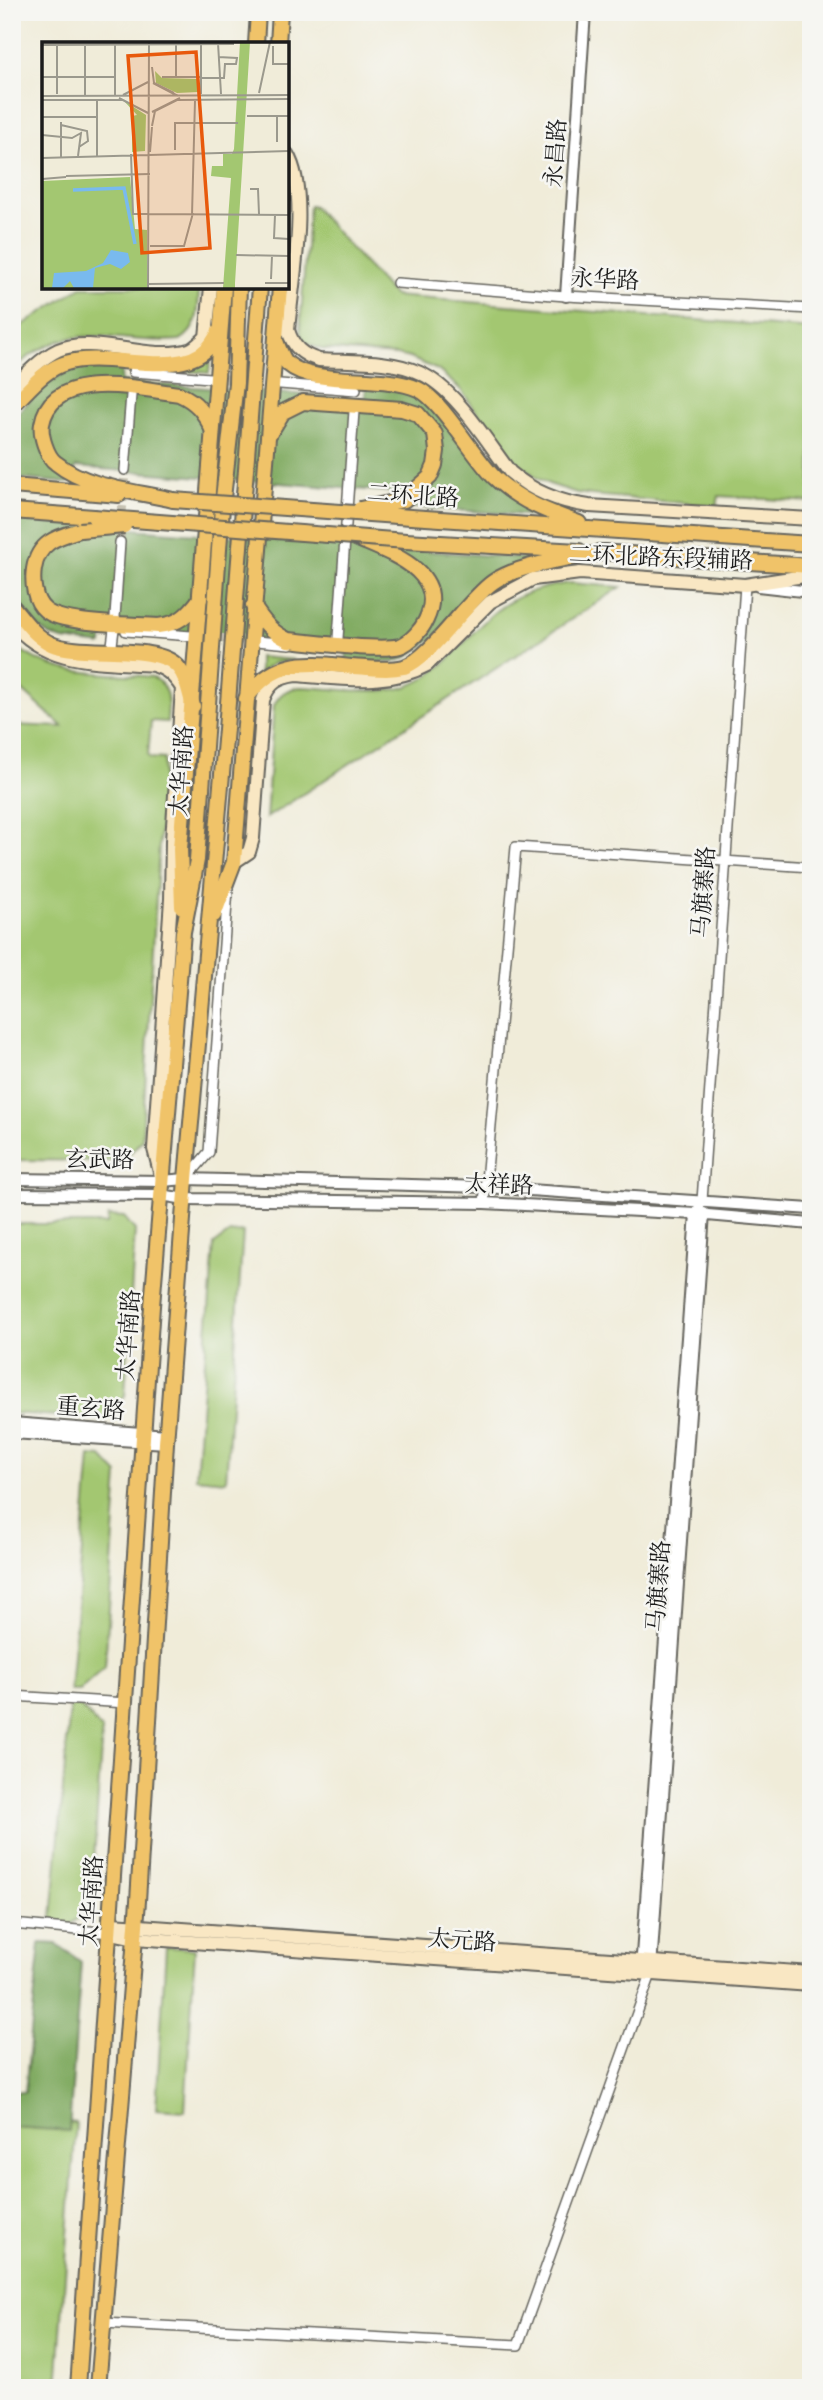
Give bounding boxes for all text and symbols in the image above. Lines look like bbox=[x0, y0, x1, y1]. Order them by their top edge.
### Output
inset map bbox=[42, 42, 289, 289]
street label: 永昌路 bbox=[540, 118, 572, 188]
street label: 永华路 bbox=[570, 264, 640, 296]
street label: 二环北路 bbox=[366, 479, 460, 513]
street label: 二环北路东段辅路 bbox=[569, 541, 753, 575]
street label: 太华南路 bbox=[165, 724, 199, 818]
street label: 马旗寨路 bbox=[687, 845, 721, 939]
street label: 玄武路 bbox=[65, 1145, 135, 1175]
street label: 太祥路 bbox=[464, 1170, 534, 1200]
street label: 太华南路 bbox=[112, 1288, 146, 1382]
street label: 重玄路 bbox=[55, 1392, 127, 1426]
street label: 马旗寨路 bbox=[642, 1539, 676, 1633]
street label: 太华南路 bbox=[75, 1854, 109, 1948]
street label: 太元路 bbox=[427, 1925, 497, 1957]

